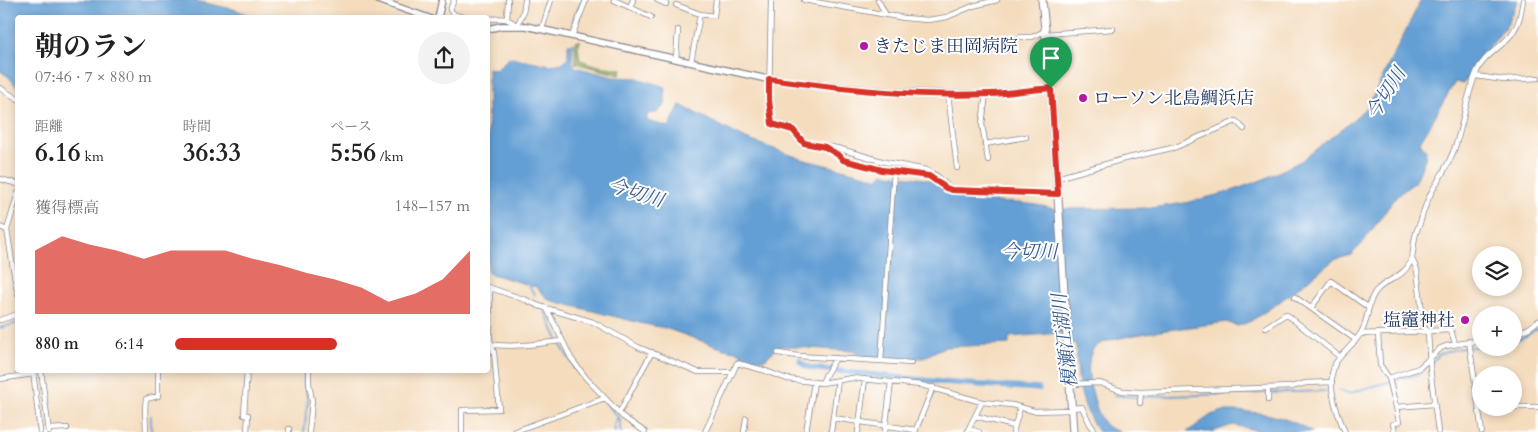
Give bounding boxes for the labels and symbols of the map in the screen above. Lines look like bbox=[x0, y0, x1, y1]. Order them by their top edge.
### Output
place label: きたじま田岡病院 bbox=[874, 34, 1018, 59]
pin bbox=[1030, 37, 1072, 88]
marker: きたじま田岡病院 bbox=[858, 40, 870, 52]
water label: 今切川 bbox=[1360, 61, 1413, 125]
place label: ローソン北島鯛浜店 bbox=[1093, 86, 1254, 111]
marker: ローソン北島鯛浜店 bbox=[1077, 92, 1089, 104]
water label: 今切川 bbox=[605, 172, 669, 214]
water label: 今切川 bbox=[1000, 239, 1059, 265]
water label: 榎瀬江湖川 bbox=[1046, 290, 1084, 390]
place label: 塩竈神社 bbox=[1383, 308, 1455, 333]
marker: 塩竈神社 bbox=[1459, 314, 1471, 326]

